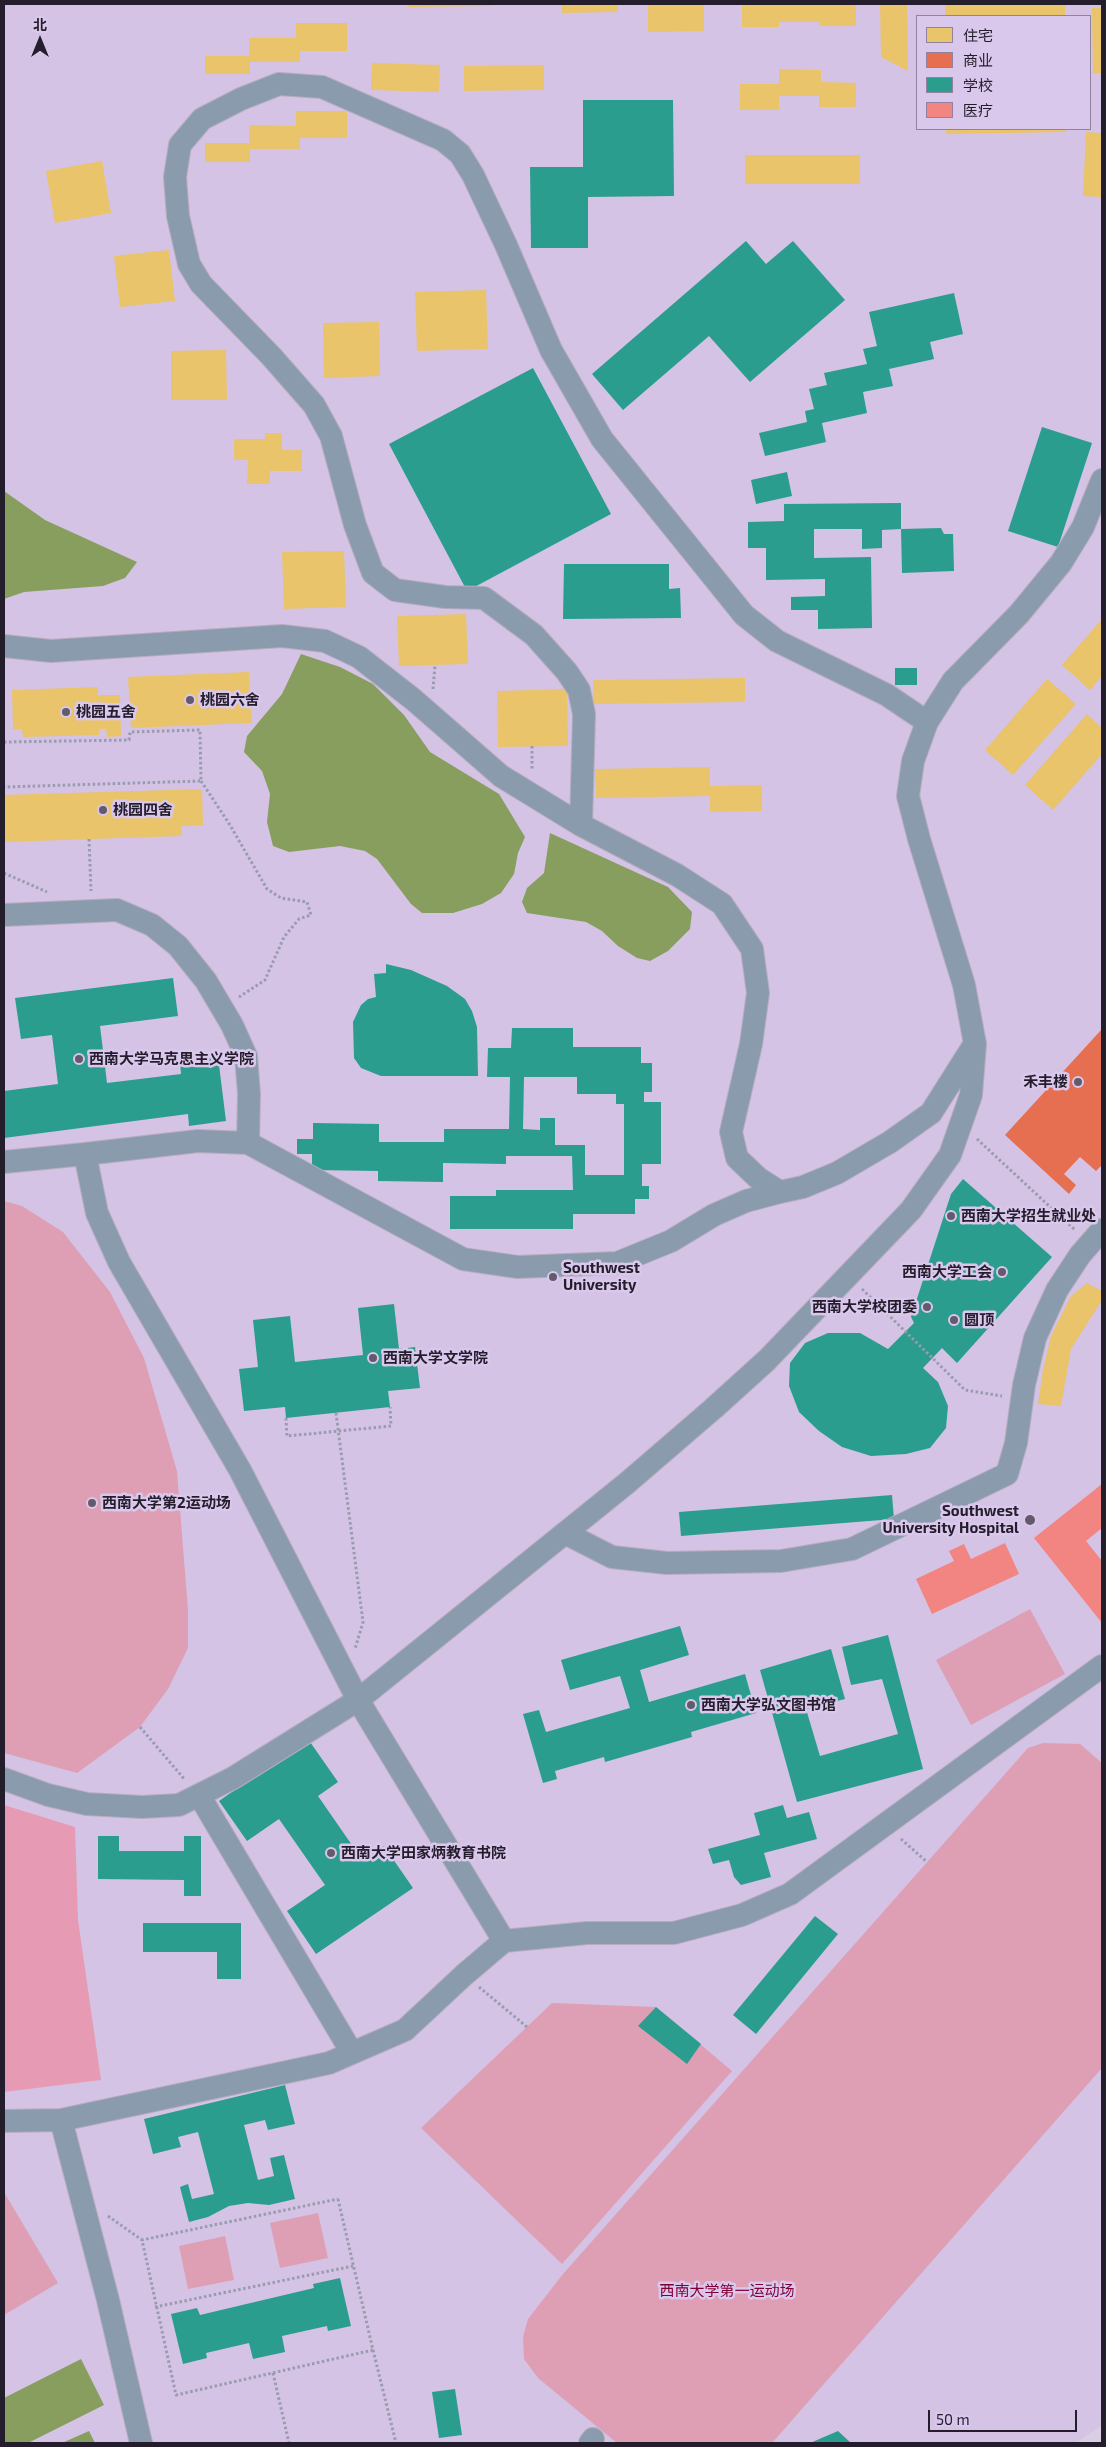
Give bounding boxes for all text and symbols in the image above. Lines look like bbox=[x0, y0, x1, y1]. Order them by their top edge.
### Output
north arrow bbox=[15, 15, 65, 65]
legend bbox=[916, 15, 1091, 130]
text: 北 bbox=[33, 16, 47, 33]
text: 住宅 bbox=[963, 26, 993, 44]
text: 商业 bbox=[963, 51, 993, 69]
text: 学校 bbox=[963, 76, 993, 94]
text: 医疗 bbox=[963, 101, 993, 119]
place label: 桃园六舍 bbox=[200, 691, 260, 709]
marker: 桃园六舍 bbox=[184, 694, 196, 706]
place label: 桃园五舍 bbox=[76, 703, 136, 721]
marker: 桃园五舍 bbox=[60, 706, 72, 718]
place label: 桃园四舍 bbox=[113, 801, 173, 819]
marker: 桃园四舍 bbox=[97, 804, 109, 816]
place label: 西南大学马克思主义学院 bbox=[89, 1050, 254, 1068]
marker: 西南大学马克思主义学院 bbox=[73, 1053, 85, 1065]
place label: 禾丰楼 bbox=[1023, 1073, 1068, 1091]
marker: 禾丰楼 bbox=[1072, 1076, 1084, 1088]
place label: 西南大学招生就业处 bbox=[961, 1207, 1096, 1225]
marker: 西南大学招生就业处 bbox=[945, 1210, 957, 1222]
place label: Southwest University bbox=[563, 1259, 640, 1294]
place label: 西南大学工会 bbox=[902, 1263, 992, 1281]
marker: 西南大学工会 bbox=[996, 1266, 1008, 1278]
marker: Southwest University bbox=[547, 1271, 559, 1283]
place label: 西南大学校团委 bbox=[812, 1298, 917, 1316]
marker: 西南大学校团委 bbox=[921, 1301, 933, 1313]
place label: 圆顶 bbox=[964, 1311, 994, 1329]
marker: 圆顶 bbox=[948, 1314, 960, 1326]
place label: 西南大学文学院 bbox=[383, 1349, 488, 1367]
marker: 西南大学文学院 bbox=[367, 1352, 379, 1364]
place label: 西南大学第2运动场 bbox=[102, 1494, 231, 1512]
marker: 西南大学第2运动场 bbox=[86, 1497, 98, 1509]
place label: Southwest University Hospital bbox=[882, 1502, 1019, 1537]
marker: Southwest University Hospital bbox=[1023, 1513, 1037, 1527]
place label: 西南大学弘文图书馆 bbox=[701, 1696, 836, 1714]
marker: 西南大学弘文图书馆 bbox=[685, 1699, 697, 1711]
place label: 西南大学田家炳教育书院 bbox=[341, 1844, 506, 1862]
marker: 西南大学田家炳教育书院 bbox=[325, 1847, 337, 1859]
park label: 西南大学第一运动场 bbox=[660, 2282, 794, 2300]
scale bar bbox=[931, 2400, 1080, 2432]
text: 50 m bbox=[936, 2410, 970, 2428]

